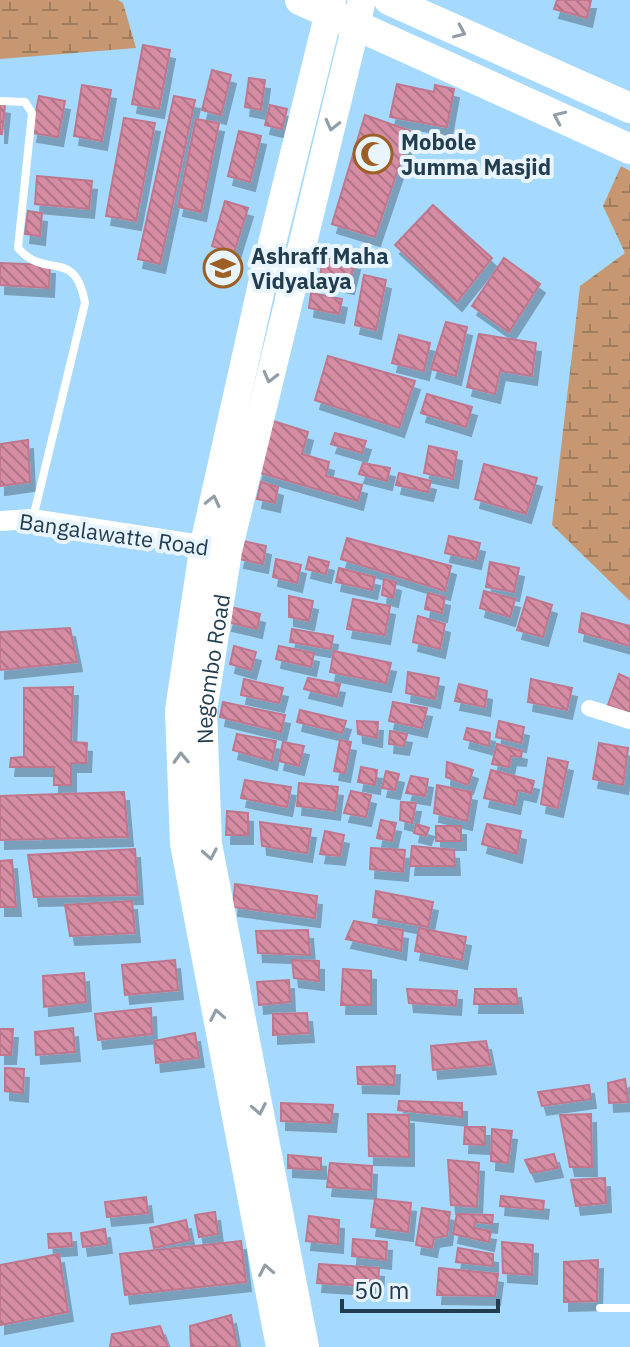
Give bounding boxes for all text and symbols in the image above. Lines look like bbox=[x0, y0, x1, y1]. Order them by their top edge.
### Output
one-way arrow bbox=[452, 22, 467, 38]
one-way arrow bbox=[553, 111, 567, 127]
one-way arrow bbox=[324, 117, 341, 131]
place label: Mobole Jumma Masjid bbox=[401, 127, 551, 181]
mosque icon: Mobole Jumma Masjid bbox=[352, 133, 394, 175]
place label: Ashraff Maha Vidyalaya bbox=[251, 241, 389, 295]
school or university icon: Ashraff Maha Vidyalaya bbox=[202, 247, 244, 289]
one-way arrow bbox=[262, 370, 279, 384]
one-way arrow bbox=[204, 495, 221, 508]
street label: Bangalawatte Road bbox=[17, 506, 211, 562]
street label: Negombo Road bbox=[188, 592, 236, 745]
one-way arrow bbox=[172, 751, 189, 764]
one-way arrow bbox=[201, 847, 218, 861]
one-way arrow bbox=[209, 1009, 226, 1022]
one-way arrow bbox=[250, 1103, 267, 1116]
scale bar bbox=[342, 1263, 498, 1313]
one-way arrow bbox=[258, 1264, 275, 1277]
text: 50 m bbox=[354, 1274, 409, 1306]

